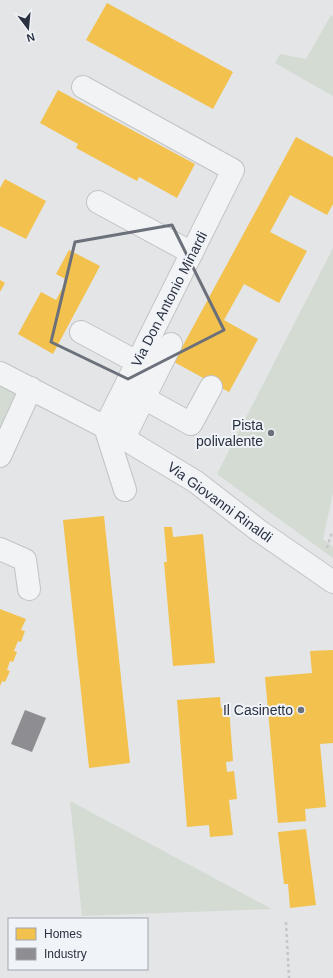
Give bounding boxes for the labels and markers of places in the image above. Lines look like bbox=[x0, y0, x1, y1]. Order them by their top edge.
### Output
place label: Pista polivalente bbox=[196, 417, 263, 449]
marker: Pista polivalente bbox=[266, 428, 276, 438]
place label: Il Casinetto bbox=[223, 702, 293, 718]
marker: Il Casinetto bbox=[296, 705, 306, 715]

